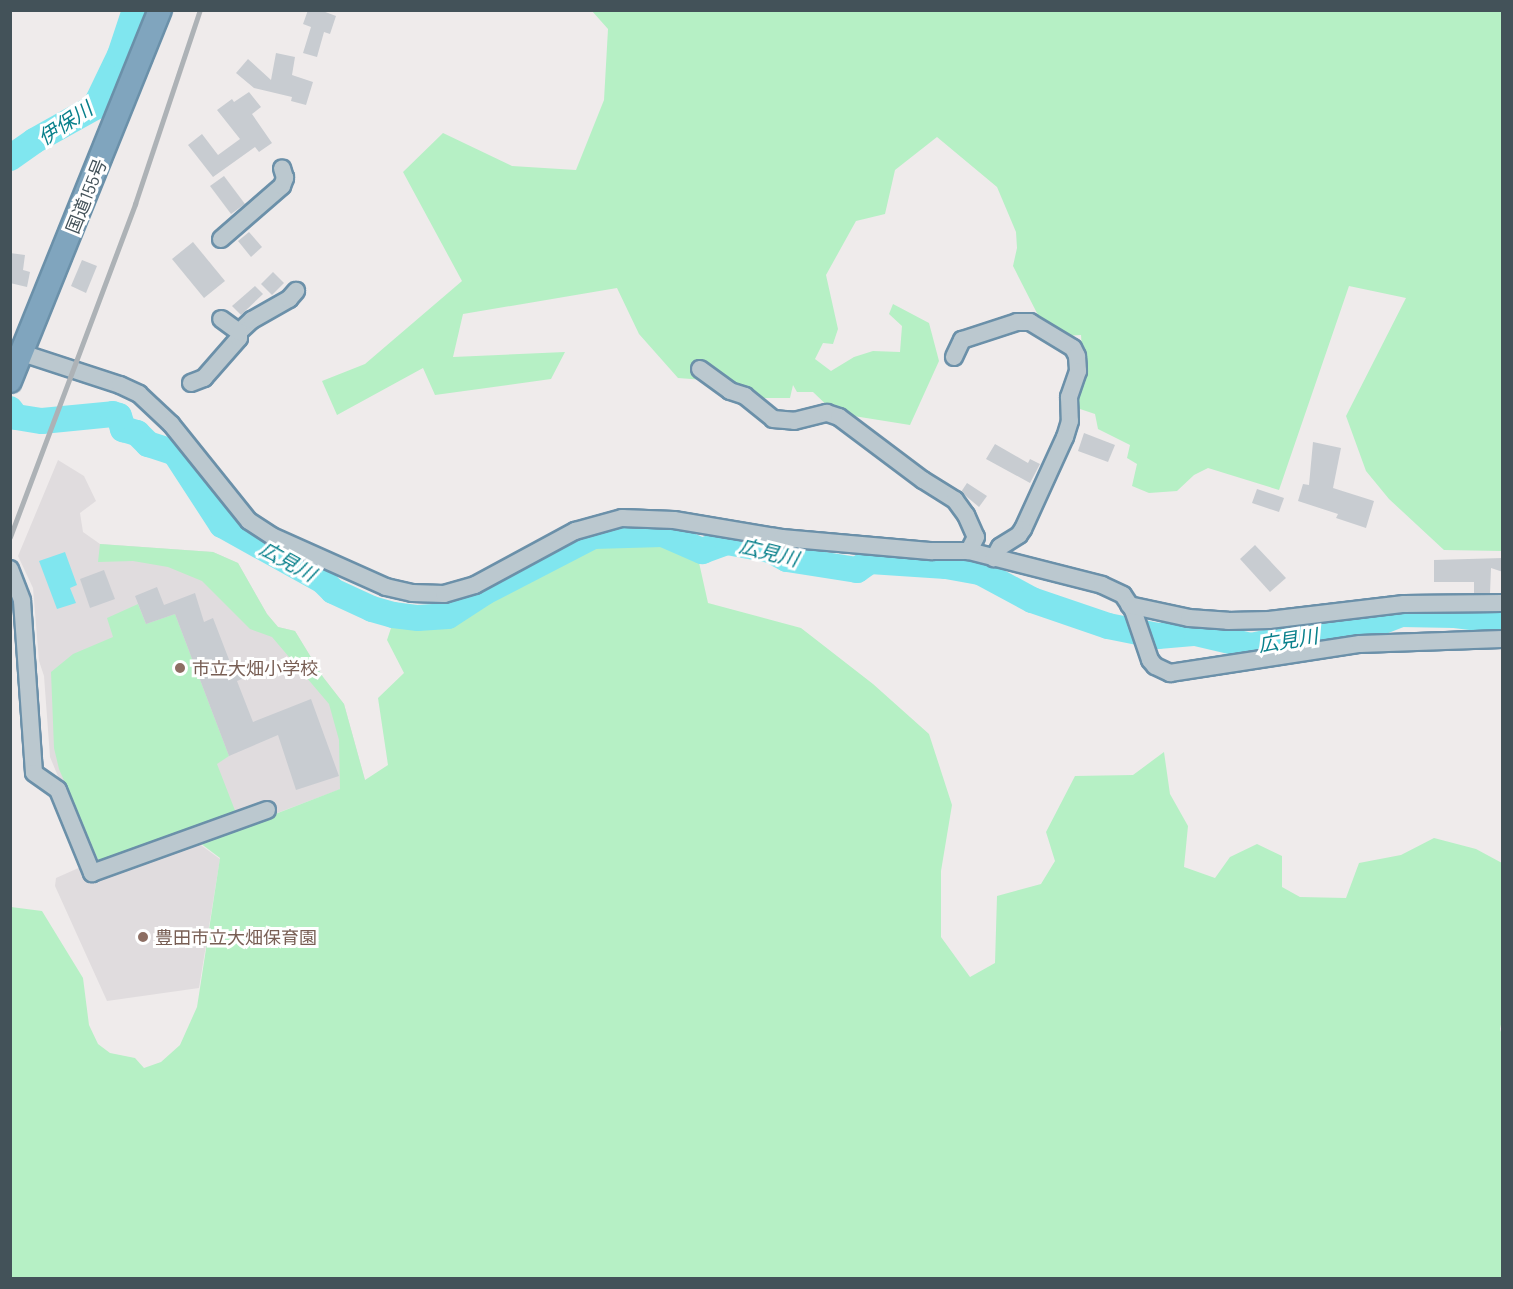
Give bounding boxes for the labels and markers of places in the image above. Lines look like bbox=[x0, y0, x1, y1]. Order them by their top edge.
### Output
place label: 市立大畑小学校 bbox=[192, 657, 318, 679]
marker: 市立大畑小学校 bbox=[173, 661, 187, 675]
place label: 豊田市立大畑保育園 bbox=[155, 926, 317, 948]
marker: 豊田市立大畑保育園 bbox=[136, 930, 150, 944]

